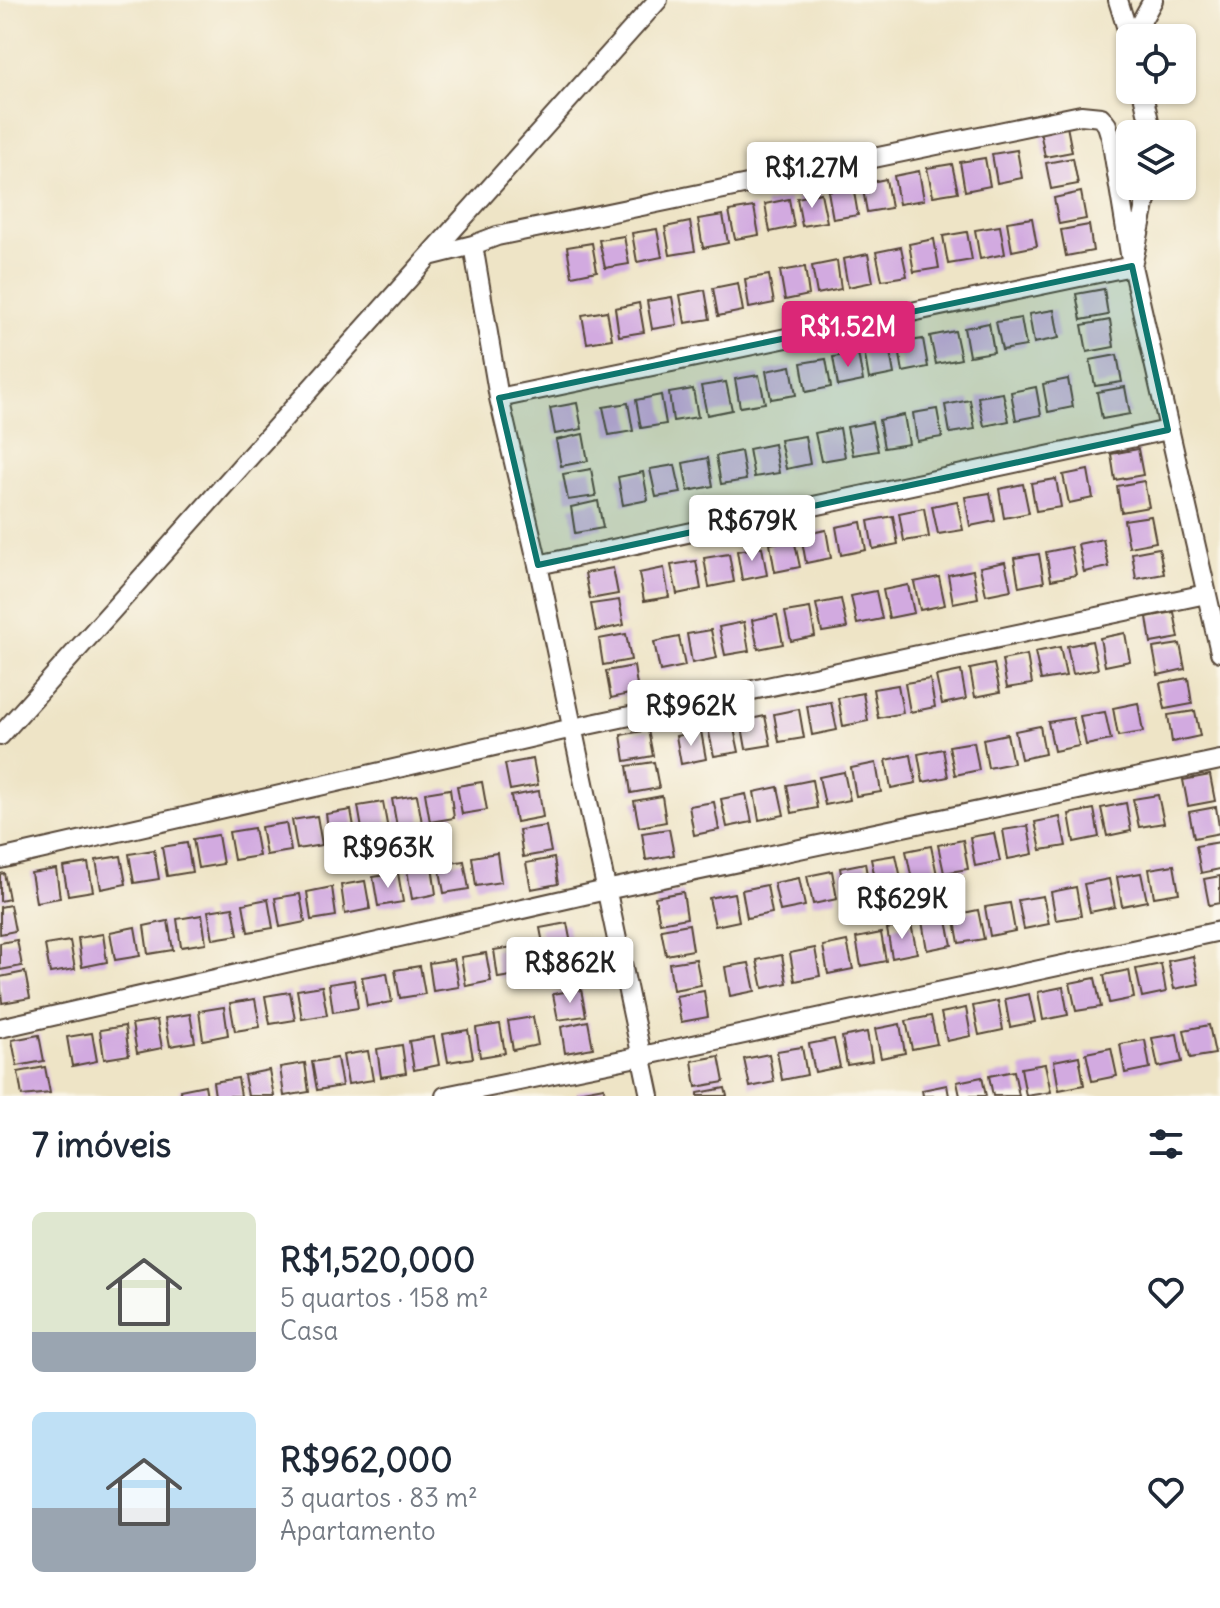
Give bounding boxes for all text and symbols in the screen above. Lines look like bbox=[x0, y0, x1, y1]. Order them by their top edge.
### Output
map controls bbox=[1116, 24, 1196, 200]
button: locate bbox=[1116, 24, 1196, 104]
button: layers bbox=[1116, 120, 1196, 200]
pin: R$1.27M bbox=[738, 142, 886, 210]
text: R$1.27M bbox=[765, 151, 859, 184]
pin: R$1.52M bbox=[774, 301, 922, 369]
text: R$1.52M bbox=[800, 310, 896, 343]
pin: R$679K bbox=[687, 495, 817, 563]
text: R$679K bbox=[707, 504, 797, 537]
pin: R$962K bbox=[626, 680, 756, 748]
text: R$962K bbox=[645, 689, 737, 722]
pin: R$963K bbox=[323, 822, 453, 890]
text: R$963K bbox=[342, 831, 434, 864]
pin: R$629K bbox=[837, 873, 967, 941]
text: R$629K bbox=[856, 882, 948, 915]
pin: R$862K bbox=[505, 937, 635, 1005]
text: R$862K bbox=[524, 946, 616, 979]
icon: filters bbox=[1144, 1122, 1188, 1166]
text: 7 imóveis bbox=[32, 1123, 171, 1166]
text: R$1,520,000 bbox=[280, 1238, 475, 1281]
icon: home bbox=[96, 1244, 192, 1340]
icon: heart bbox=[1144, 1270, 1188, 1314]
text: 5 quartos · 158 m² bbox=[280, 1281, 488, 1314]
text: Casa bbox=[280, 1314, 338, 1347]
text: R$962,000 bbox=[280, 1438, 453, 1481]
icon: home bbox=[96, 1444, 192, 1540]
icon: heart bbox=[1144, 1470, 1188, 1514]
text: 3 quartos · 83 m² bbox=[280, 1481, 478, 1514]
text: Apartamento bbox=[280, 1514, 436, 1547]

